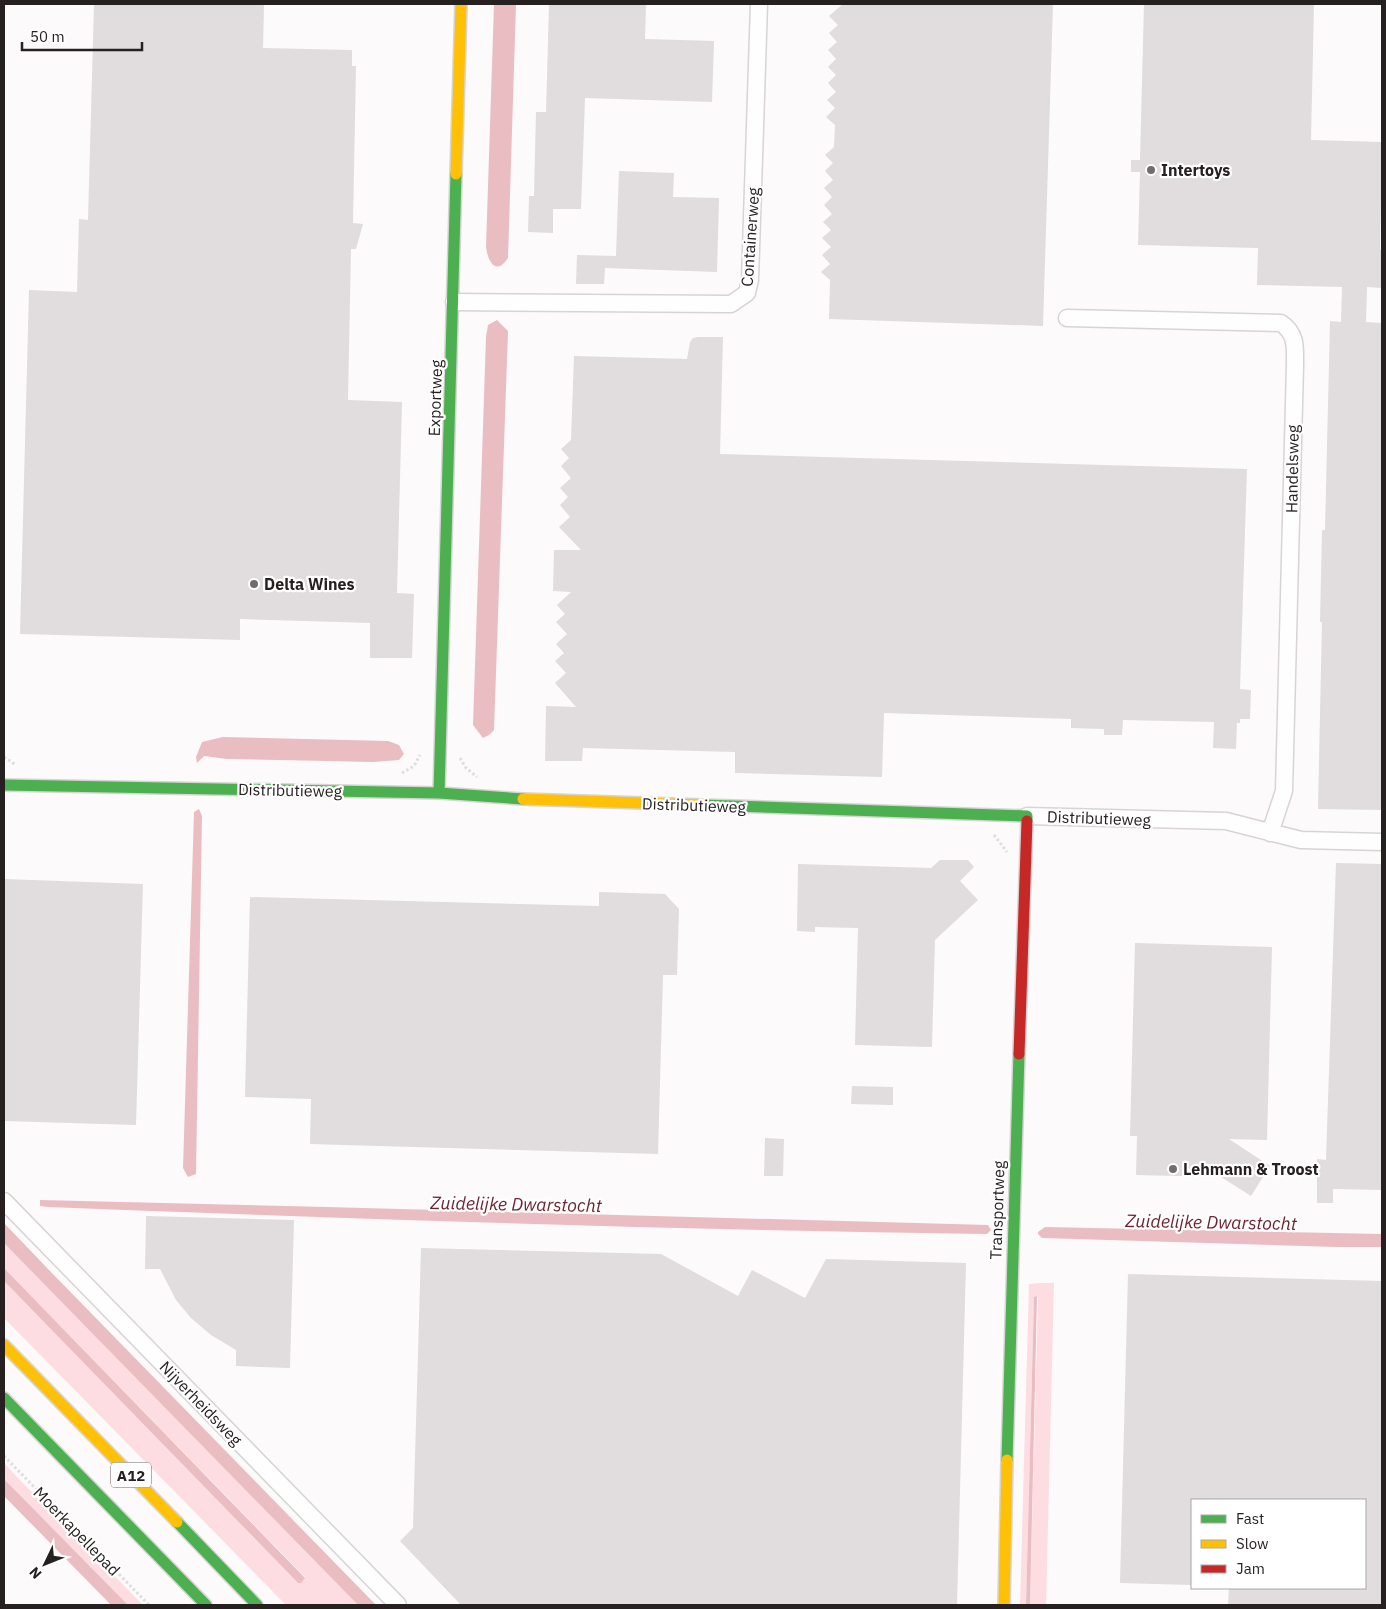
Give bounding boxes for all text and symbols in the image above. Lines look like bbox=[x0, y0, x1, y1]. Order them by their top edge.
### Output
scale bar bbox=[22, 20, 142, 52]
text: 50 m bbox=[30, 27, 65, 46]
place label: Intertoys bbox=[1161, 160, 1230, 180]
marker: Intertoys bbox=[1145, 164, 1157, 176]
street label: Containerweg bbox=[737, 186, 763, 287]
street label: Exportweg bbox=[424, 359, 446, 437]
street label: Handelsweg bbox=[1281, 424, 1303, 513]
place label: Delta Wines bbox=[264, 574, 355, 594]
marker: Delta Wines bbox=[248, 578, 260, 590]
street label: Distributieweg bbox=[238, 779, 343, 801]
street label: Distributieweg bbox=[642, 793, 747, 817]
street label: Distributieweg bbox=[1047, 806, 1152, 830]
place label: Lehmann & Troost bbox=[1183, 1159, 1319, 1179]
street label: Transportweg bbox=[985, 1160, 1009, 1260]
marker: Lehmann & Troost bbox=[1167, 1163, 1179, 1175]
water label: Zuidelijke Dwarstocht bbox=[429, 1191, 603, 1217]
water label: Zuidelijke Dwarstocht bbox=[1124, 1209, 1298, 1235]
street label: Nijverheidsweg bbox=[156, 1357, 247, 1450]
road number: A12 bbox=[111, 1462, 151, 1488]
street label: Moerkapellepad bbox=[29, 1482, 125, 1580]
legend bbox=[1191, 1499, 1366, 1589]
text: Fast bbox=[1236, 1509, 1264, 1528]
text: Slow bbox=[1236, 1534, 1269, 1553]
north arrow bbox=[20, 1539, 70, 1589]
text: Jam bbox=[1236, 1559, 1265, 1578]
text: N bbox=[25, 1563, 46, 1583]

